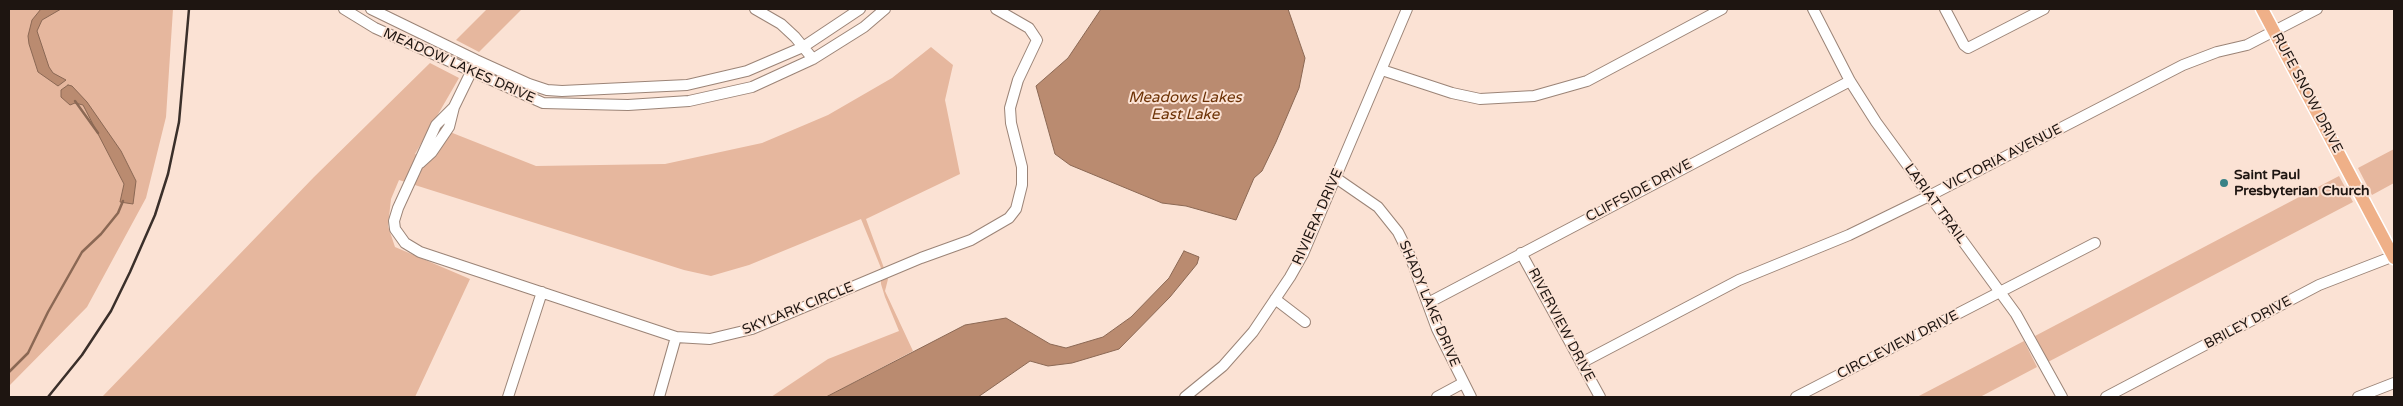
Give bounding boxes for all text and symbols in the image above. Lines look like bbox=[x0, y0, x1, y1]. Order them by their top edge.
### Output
street label: MEADOW LAKES DRIVE bbox=[380, 25, 538, 107]
street label: RUFE SNOW DRIVE bbox=[2268, 30, 2346, 156]
water label: Meadows Lakes East Lake bbox=[1128, 89, 1242, 124]
street label: VICTORIA AVENUE bbox=[1941, 121, 2065, 195]
street label: CLIFFSIDE DRIVE bbox=[1583, 156, 1695, 226]
street label: LARIAT TRAIL bbox=[1900, 161, 1970, 247]
street label: RIVIERA DRIVE bbox=[1289, 166, 1347, 268]
place label: Saint Paul Presbyterian Church bbox=[2234, 167, 2370, 200]
marker: Saint Paul Presbyterian Church bbox=[2218, 177, 2230, 189]
street label: SHADY LAKE DRIVE bbox=[1395, 238, 1463, 370]
street label: RIVERVIEW DRIVE bbox=[1524, 265, 1598, 385]
street label: SKYLARK CIRCLE bbox=[740, 279, 856, 339]
street label: BRILEY DRIVE bbox=[2202, 293, 2294, 353]
street label: CIRCLEVIEW DRIVE bbox=[1835, 307, 1961, 383]

